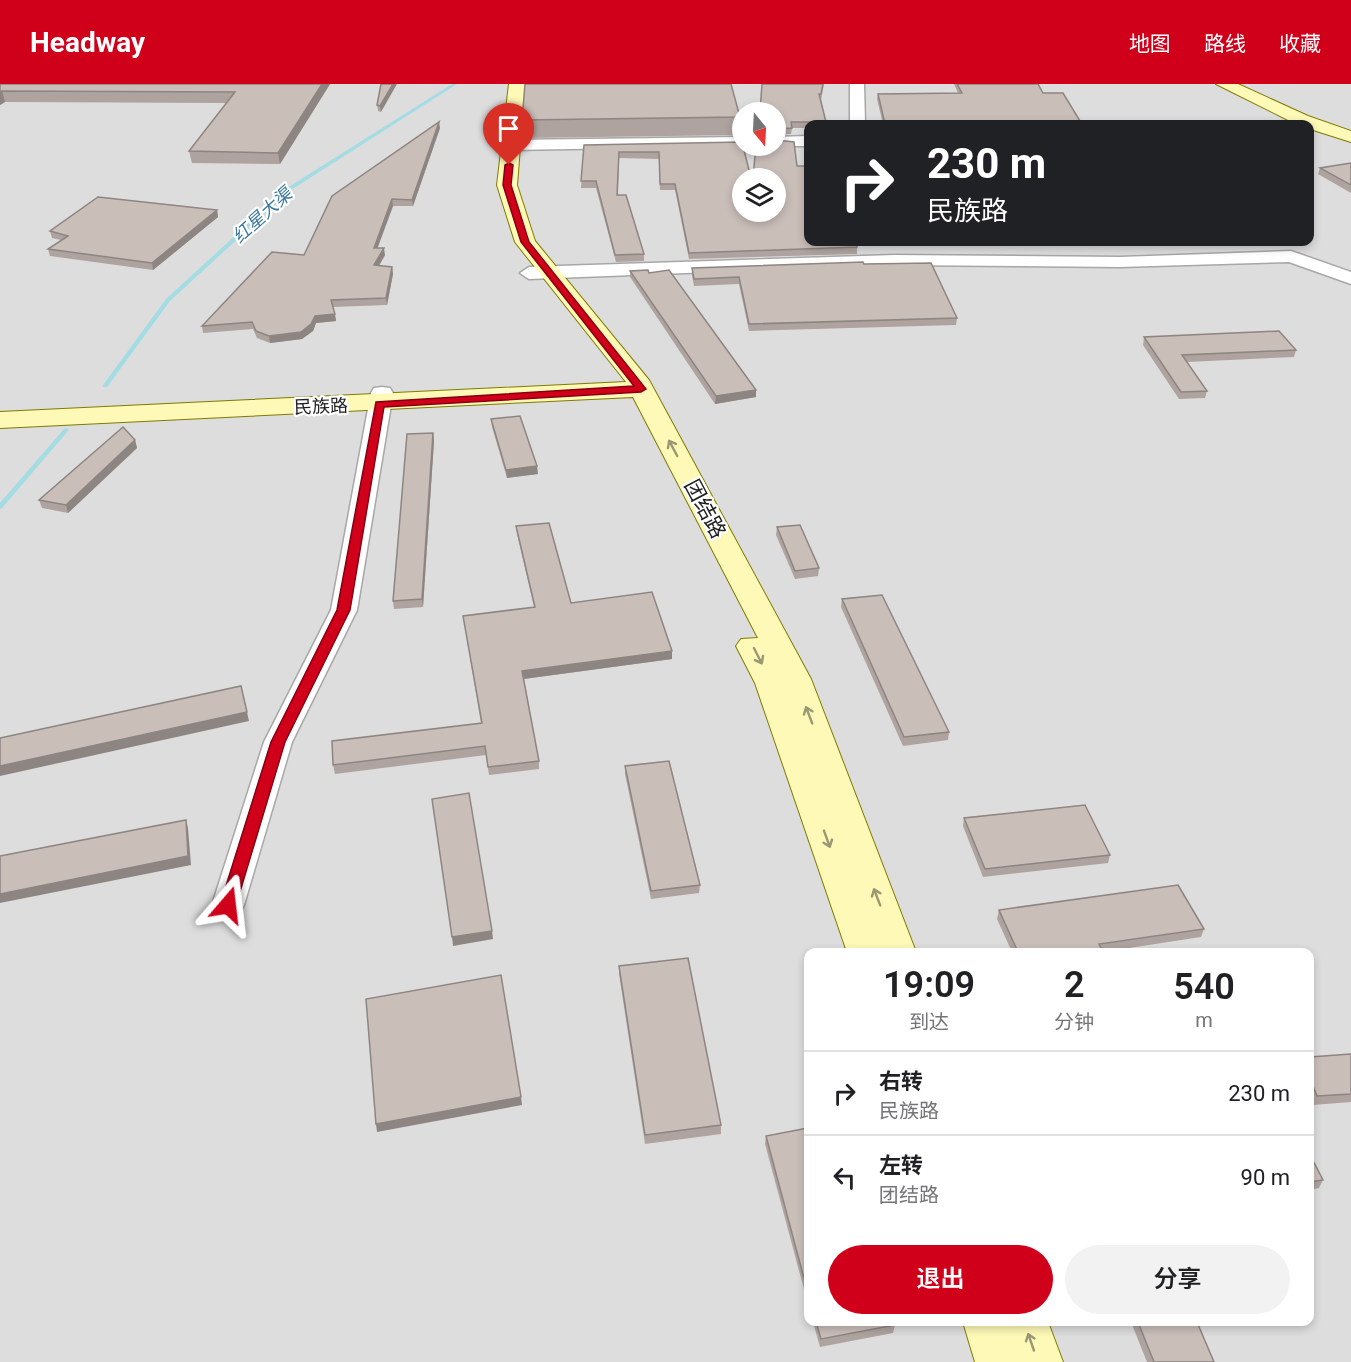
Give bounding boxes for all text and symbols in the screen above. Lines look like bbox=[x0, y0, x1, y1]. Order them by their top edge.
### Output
text: Headway bbox=[30, 26, 145, 59]
text: 地图 bbox=[1129, 32, 1171, 56]
text: 路线 bbox=[1204, 32, 1246, 56]
text: 收藏 bbox=[1279, 32, 1321, 56]
north arrow bbox=[732, 102, 786, 156]
map controls bbox=[732, 102, 786, 222]
pin bbox=[483, 103, 534, 165]
icon: arrive bbox=[492, 112, 525, 145]
text: 230 m bbox=[927, 139, 1046, 188]
icon: right bbox=[828, 144, 906, 222]
button: layers bbox=[732, 168, 786, 222]
water label: 红星大渠 bbox=[228, 181, 298, 247]
text: 民族路 bbox=[927, 195, 1008, 227]
street label: 民族路 bbox=[294, 395, 348, 417]
one-way arrow bbox=[666, 439, 678, 457]
street label: 团结路 bbox=[680, 476, 730, 542]
one-way arrow bbox=[753, 647, 764, 665]
one-way arrow bbox=[802, 706, 813, 725]
one-way arrow bbox=[822, 829, 833, 847]
position arrow bbox=[196, 873, 260, 937]
one-way arrow bbox=[871, 889, 882, 907]
text: 19:09 bbox=[883, 964, 975, 1006]
text: 2 bbox=[1064, 964, 1084, 1006]
text: 540 bbox=[1173, 966, 1235, 1008]
text: m bbox=[1195, 1008, 1213, 1032]
text: 到达 bbox=[909, 1010, 949, 1034]
text: 分钟 bbox=[1054, 1010, 1094, 1034]
text: 右转 bbox=[879, 1069, 923, 1094]
icon: right bbox=[828, 1077, 861, 1110]
text: 230 m bbox=[1228, 1081, 1290, 1106]
text: 民族路 bbox=[879, 1099, 939, 1123]
text: 左转 bbox=[879, 1153, 923, 1178]
icon: left bbox=[828, 1161, 861, 1194]
text: 90 m bbox=[1241, 1165, 1290, 1190]
text: 团结路 bbox=[879, 1183, 939, 1207]
button: 退出 bbox=[828, 1245, 1053, 1314]
button: 分享 bbox=[1065, 1245, 1290, 1314]
one-way arrow bbox=[1025, 1333, 1036, 1352]

